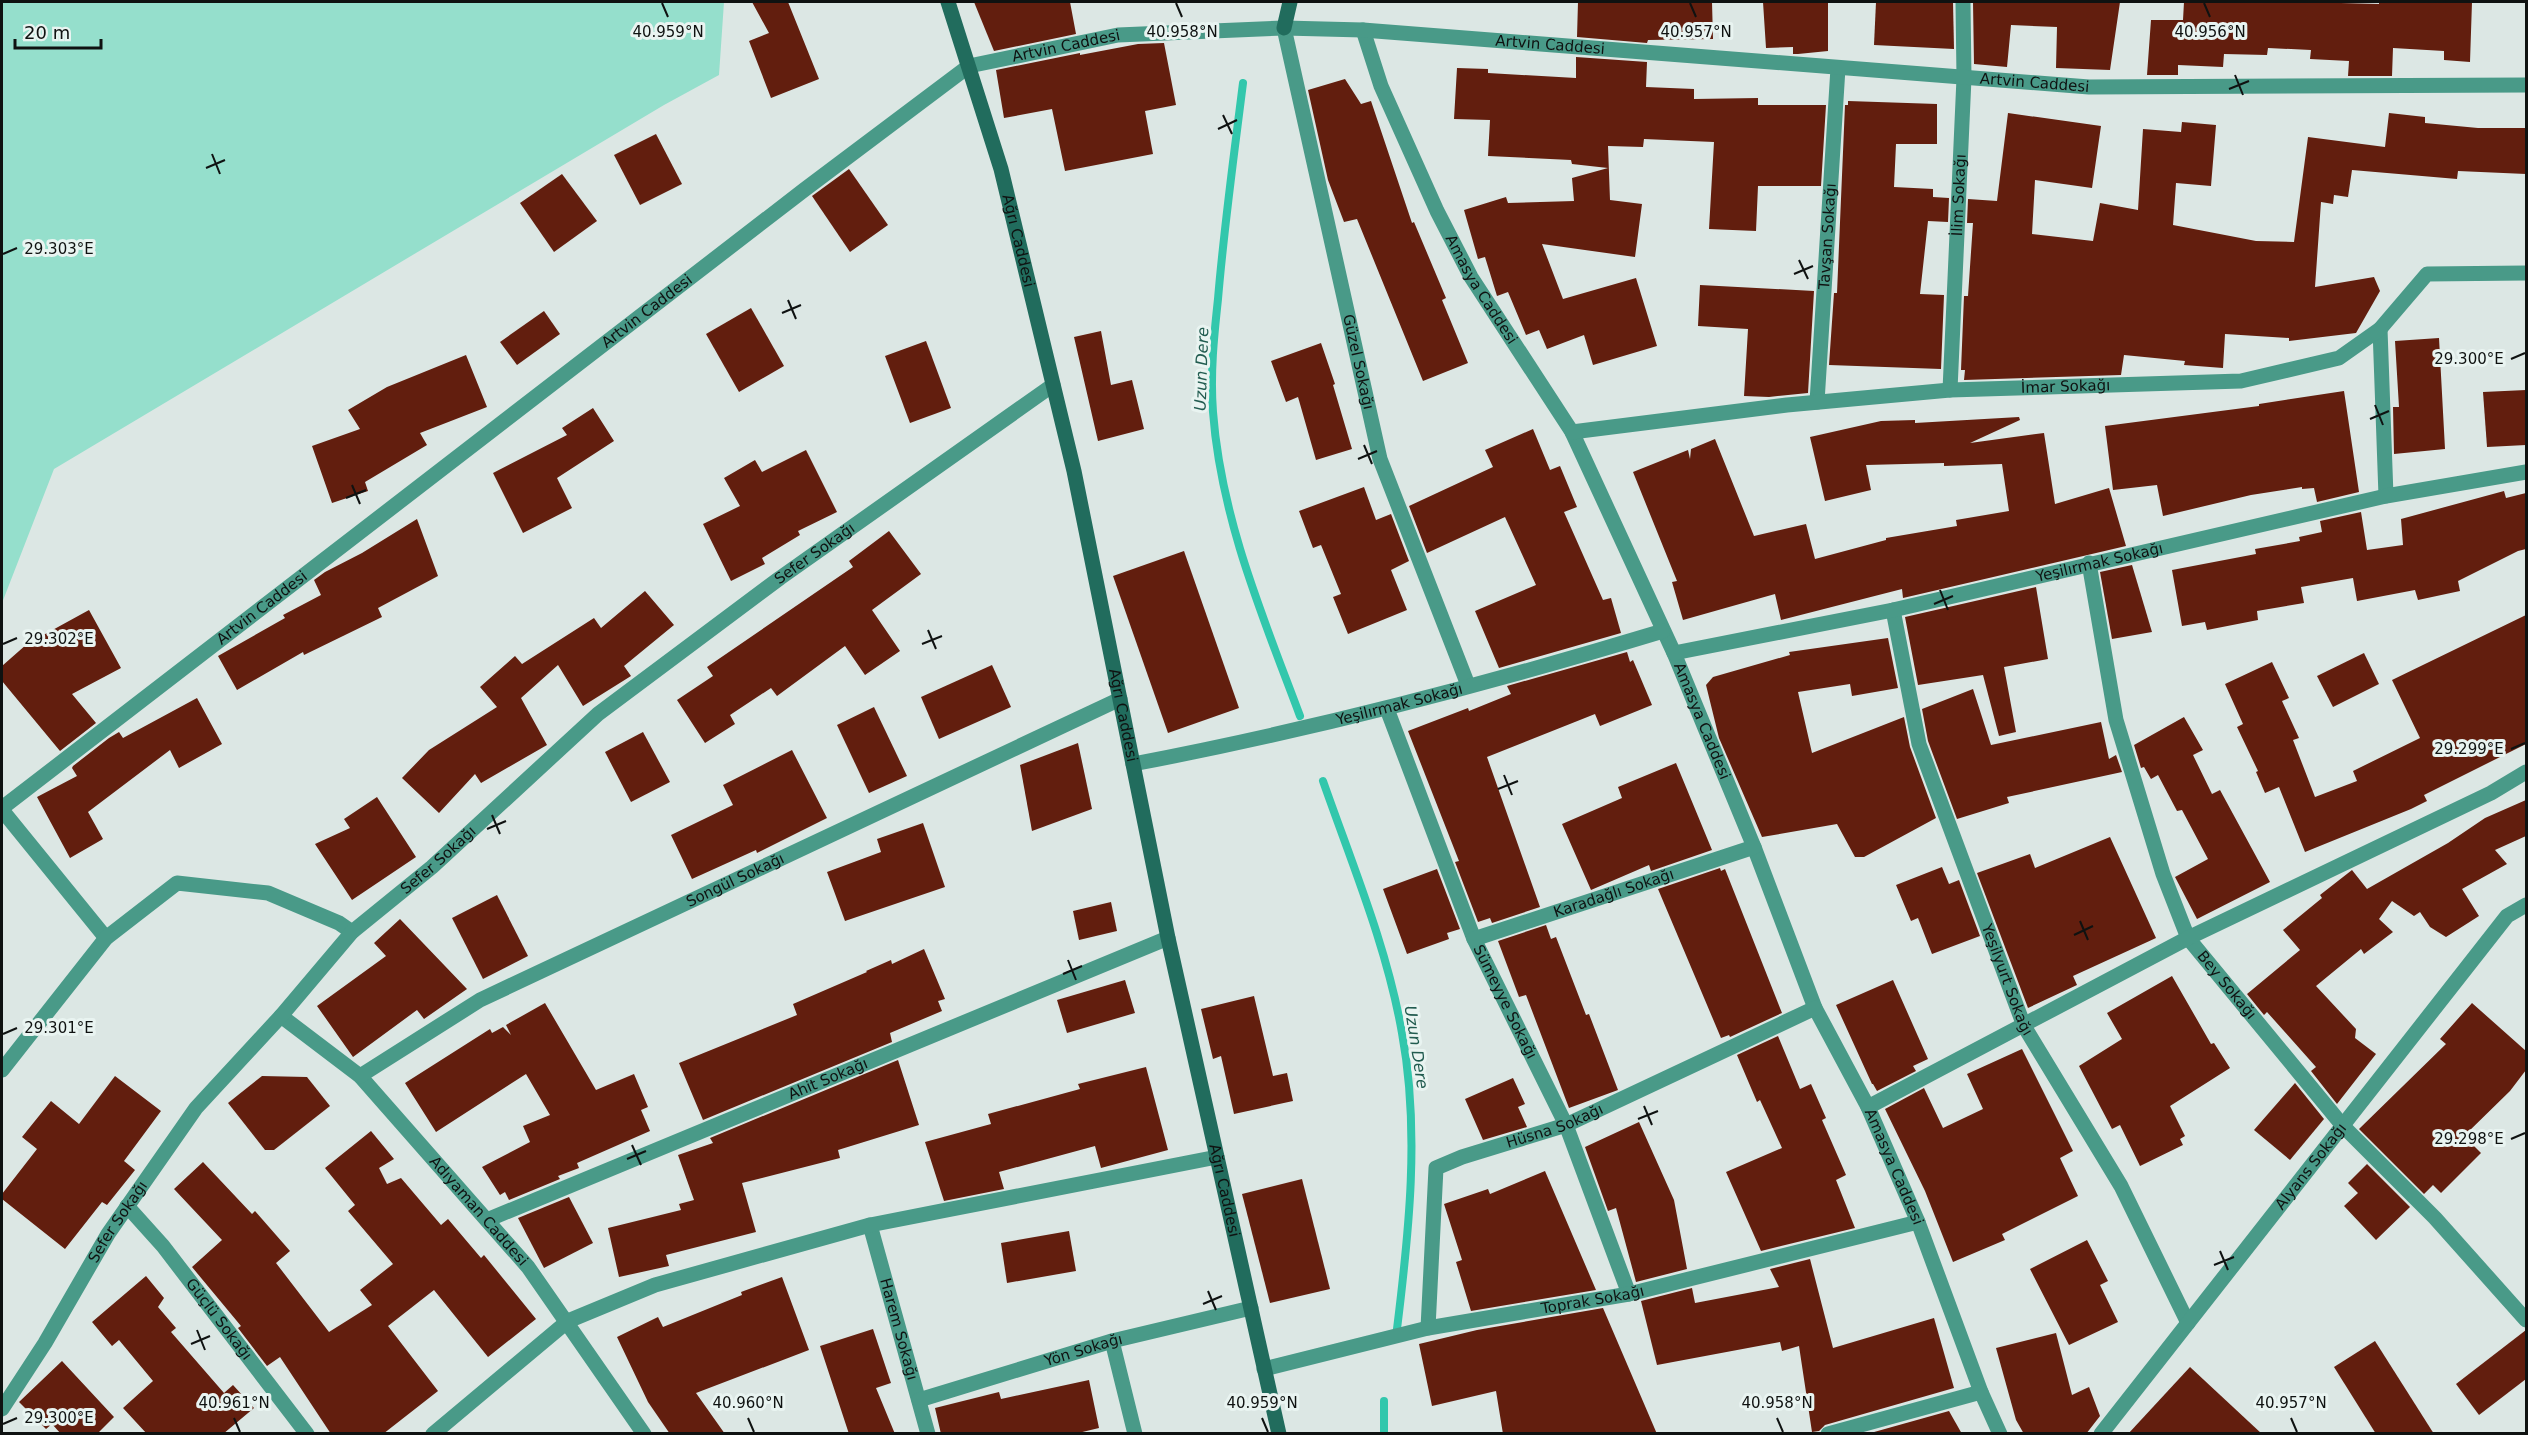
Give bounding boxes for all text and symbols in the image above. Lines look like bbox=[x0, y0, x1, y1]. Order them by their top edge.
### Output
scale bar bbox=[15, 12, 100, 50]
text: 20 m bbox=[24, 22, 70, 43]
text: 40.959°N bbox=[632, 23, 704, 41]
text: 40.958°N bbox=[1146, 23, 1218, 41]
text: 40.957°N bbox=[1660, 23, 1732, 41]
text: 40.956°N bbox=[2174, 23, 2246, 41]
street label: Artvin Caddesi bbox=[1011, 26, 1122, 66]
street label: Artvin Caddesi bbox=[1495, 31, 1606, 58]
street label: Artvin Caddesi bbox=[1979, 69, 2090, 96]
street label: İlim Sokağı bbox=[1947, 154, 1970, 237]
street label: Tavşan Sokağı bbox=[1815, 183, 1840, 291]
street label: Ağrı Caddesi bbox=[998, 192, 1038, 289]
street label: Amasya Caddesi bbox=[1442, 232, 1521, 348]
text: 29.303°E bbox=[24, 240, 94, 258]
street label: Artvin Caddesi bbox=[598, 271, 696, 352]
street label: Güzel Sokağı bbox=[1339, 312, 1378, 411]
water label: Uzun Dere bbox=[1191, 327, 1212, 411]
text: 29.300°E bbox=[2434, 350, 2504, 368]
street label: İmar Sokağı bbox=[2021, 376, 2110, 397]
street label: Sefer Sokağı bbox=[771, 519, 858, 588]
street label: Yeşilırmak Sokağı bbox=[2033, 539, 2165, 586]
street label: Artvin Caddesi bbox=[213, 567, 311, 648]
text: 29.302°E bbox=[24, 630, 94, 648]
street label: Amasya Caddesi bbox=[1670, 660, 1734, 782]
street label: Ağrı Caddesi bbox=[1105, 667, 1141, 763]
street label: Yeşilırmak Sokağı bbox=[1333, 680, 1465, 729]
text: 29.299°E bbox=[2434, 740, 2504, 758]
street label: Sefer Sokağı bbox=[397, 822, 480, 898]
street label: Songül Sokağı bbox=[683, 849, 787, 911]
street label: Karadağlı Sokağı bbox=[1551, 865, 1676, 921]
street label: Yeşilyurt Sokağı bbox=[1977, 920, 2037, 1039]
street label: Sümeyye Sokağı bbox=[1469, 942, 1541, 1062]
street label: Bey Sokağı bbox=[2193, 947, 2260, 1023]
water label: Uzun Dere bbox=[1401, 1004, 1432, 1090]
text: 29.301°E bbox=[24, 1019, 94, 1037]
street label: Ahit Sokağı bbox=[785, 1054, 870, 1103]
street label: Hüsna Sokağı bbox=[1504, 1100, 1606, 1152]
street label: Amasya Caddesi bbox=[1861, 1106, 1927, 1227]
street label: Alyans Sokağı bbox=[2271, 1120, 2350, 1213]
text: 29.298°E bbox=[2434, 1130, 2504, 1148]
street label: Ağrı Caddesi bbox=[1205, 1142, 1244, 1239]
street label: Adıyaman Caddesi bbox=[426, 1153, 532, 1269]
street label: Sefer Sokağı bbox=[84, 1178, 151, 1266]
street label: Güçlü Sokağı bbox=[182, 1275, 256, 1364]
street label: Harem Sokağı bbox=[876, 1276, 922, 1382]
street label: Toprak Sokağı bbox=[1539, 1282, 1646, 1318]
street label: Yön Sokağı bbox=[1041, 1330, 1124, 1370]
text: 40.961°N bbox=[198, 1394, 270, 1412]
text: 40.960°N bbox=[712, 1394, 784, 1412]
text: 40.959°N bbox=[1226, 1394, 1298, 1412]
text: 40.958°N bbox=[1741, 1394, 1813, 1412]
text: 40.957°N bbox=[2255, 1394, 2327, 1412]
text: 29.300°E bbox=[24, 1409, 94, 1427]

